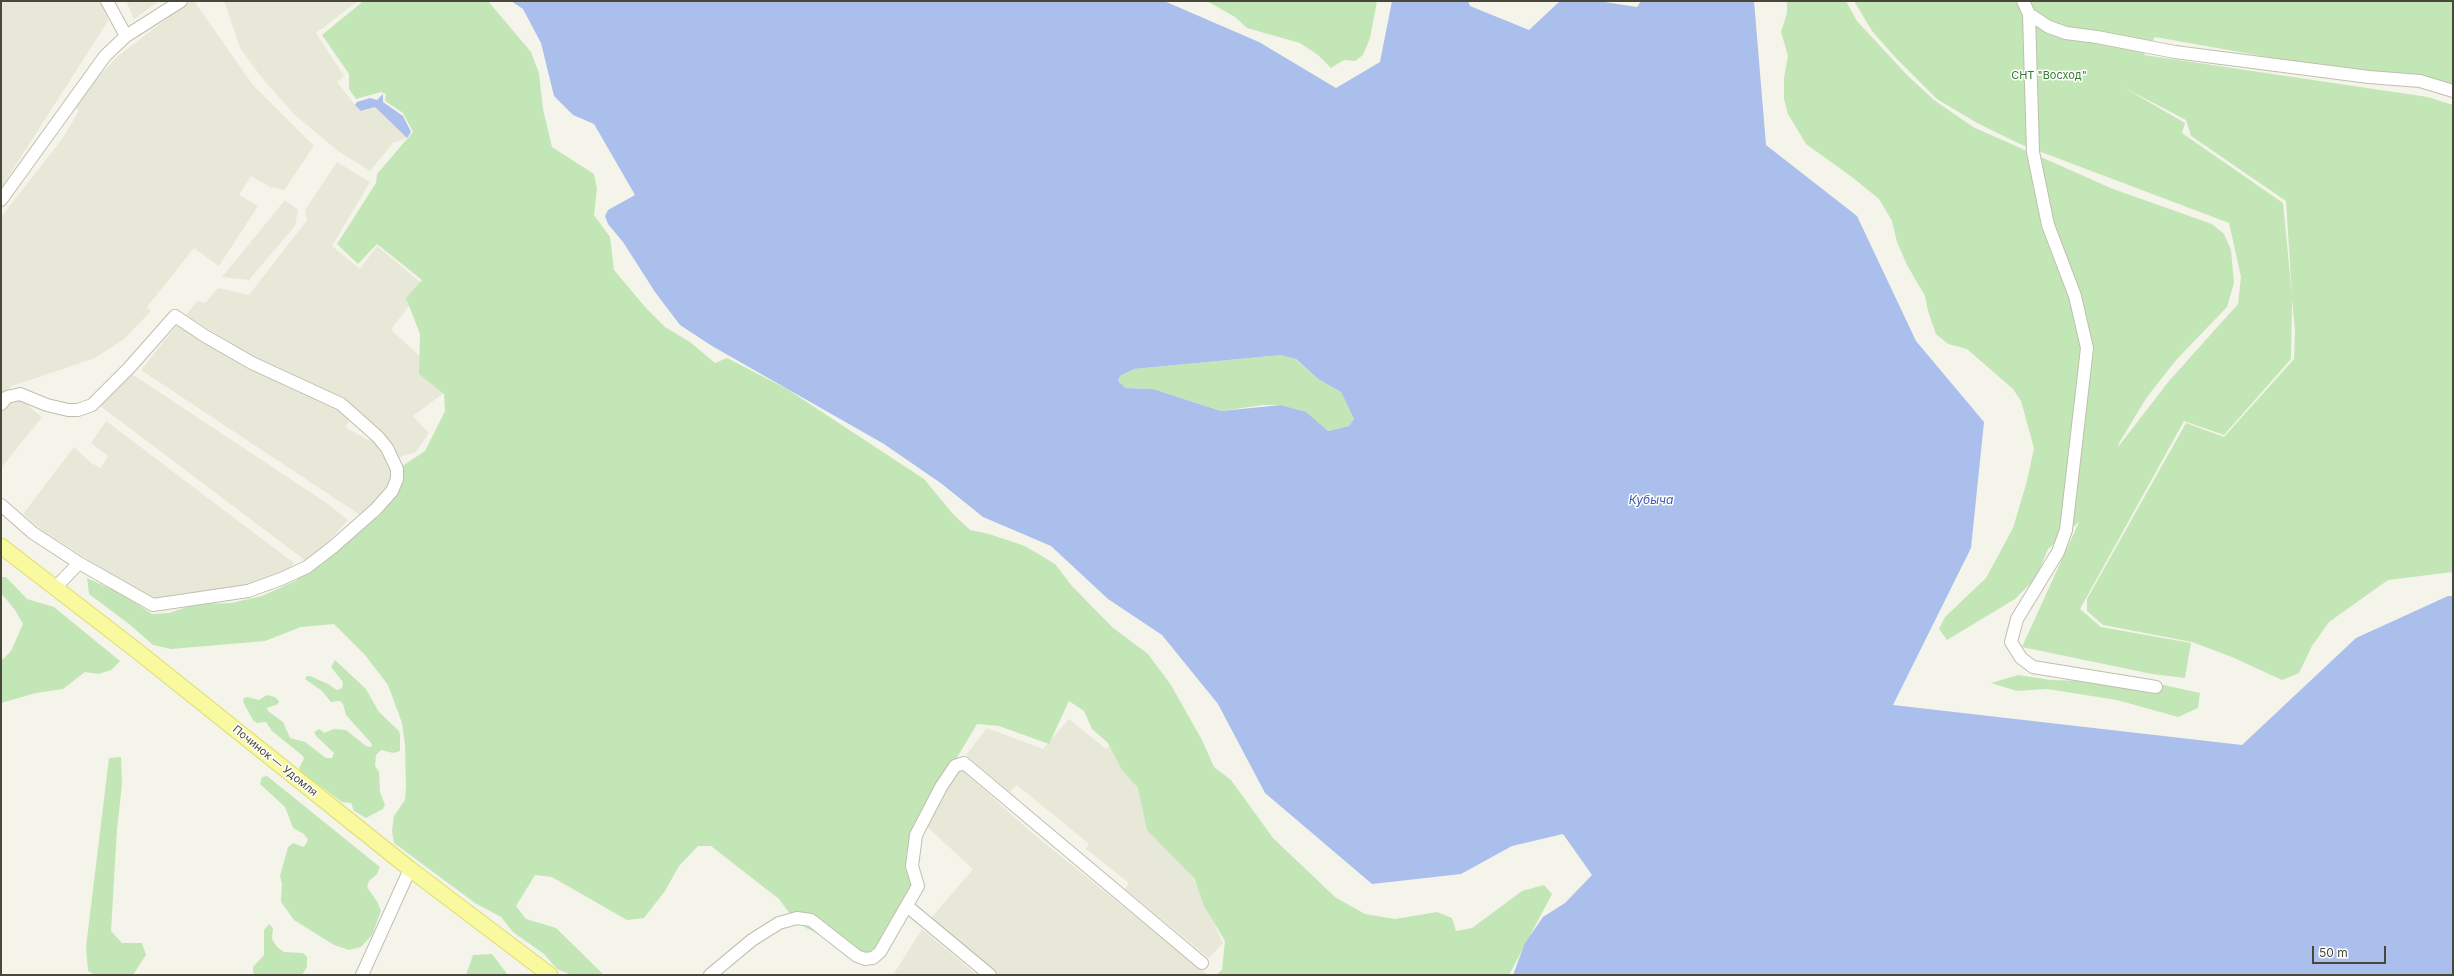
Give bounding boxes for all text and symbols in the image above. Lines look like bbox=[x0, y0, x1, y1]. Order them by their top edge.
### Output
park label: СНТ "Восход" bbox=[2011, 69, 2087, 83]
water label: Кубыча bbox=[1629, 493, 1673, 507]
street label: Починок — Удомля bbox=[230, 723, 320, 799]
scale bar bbox=[2314, 938, 2388, 964]
text: 50 m bbox=[2319, 945, 2348, 960]

